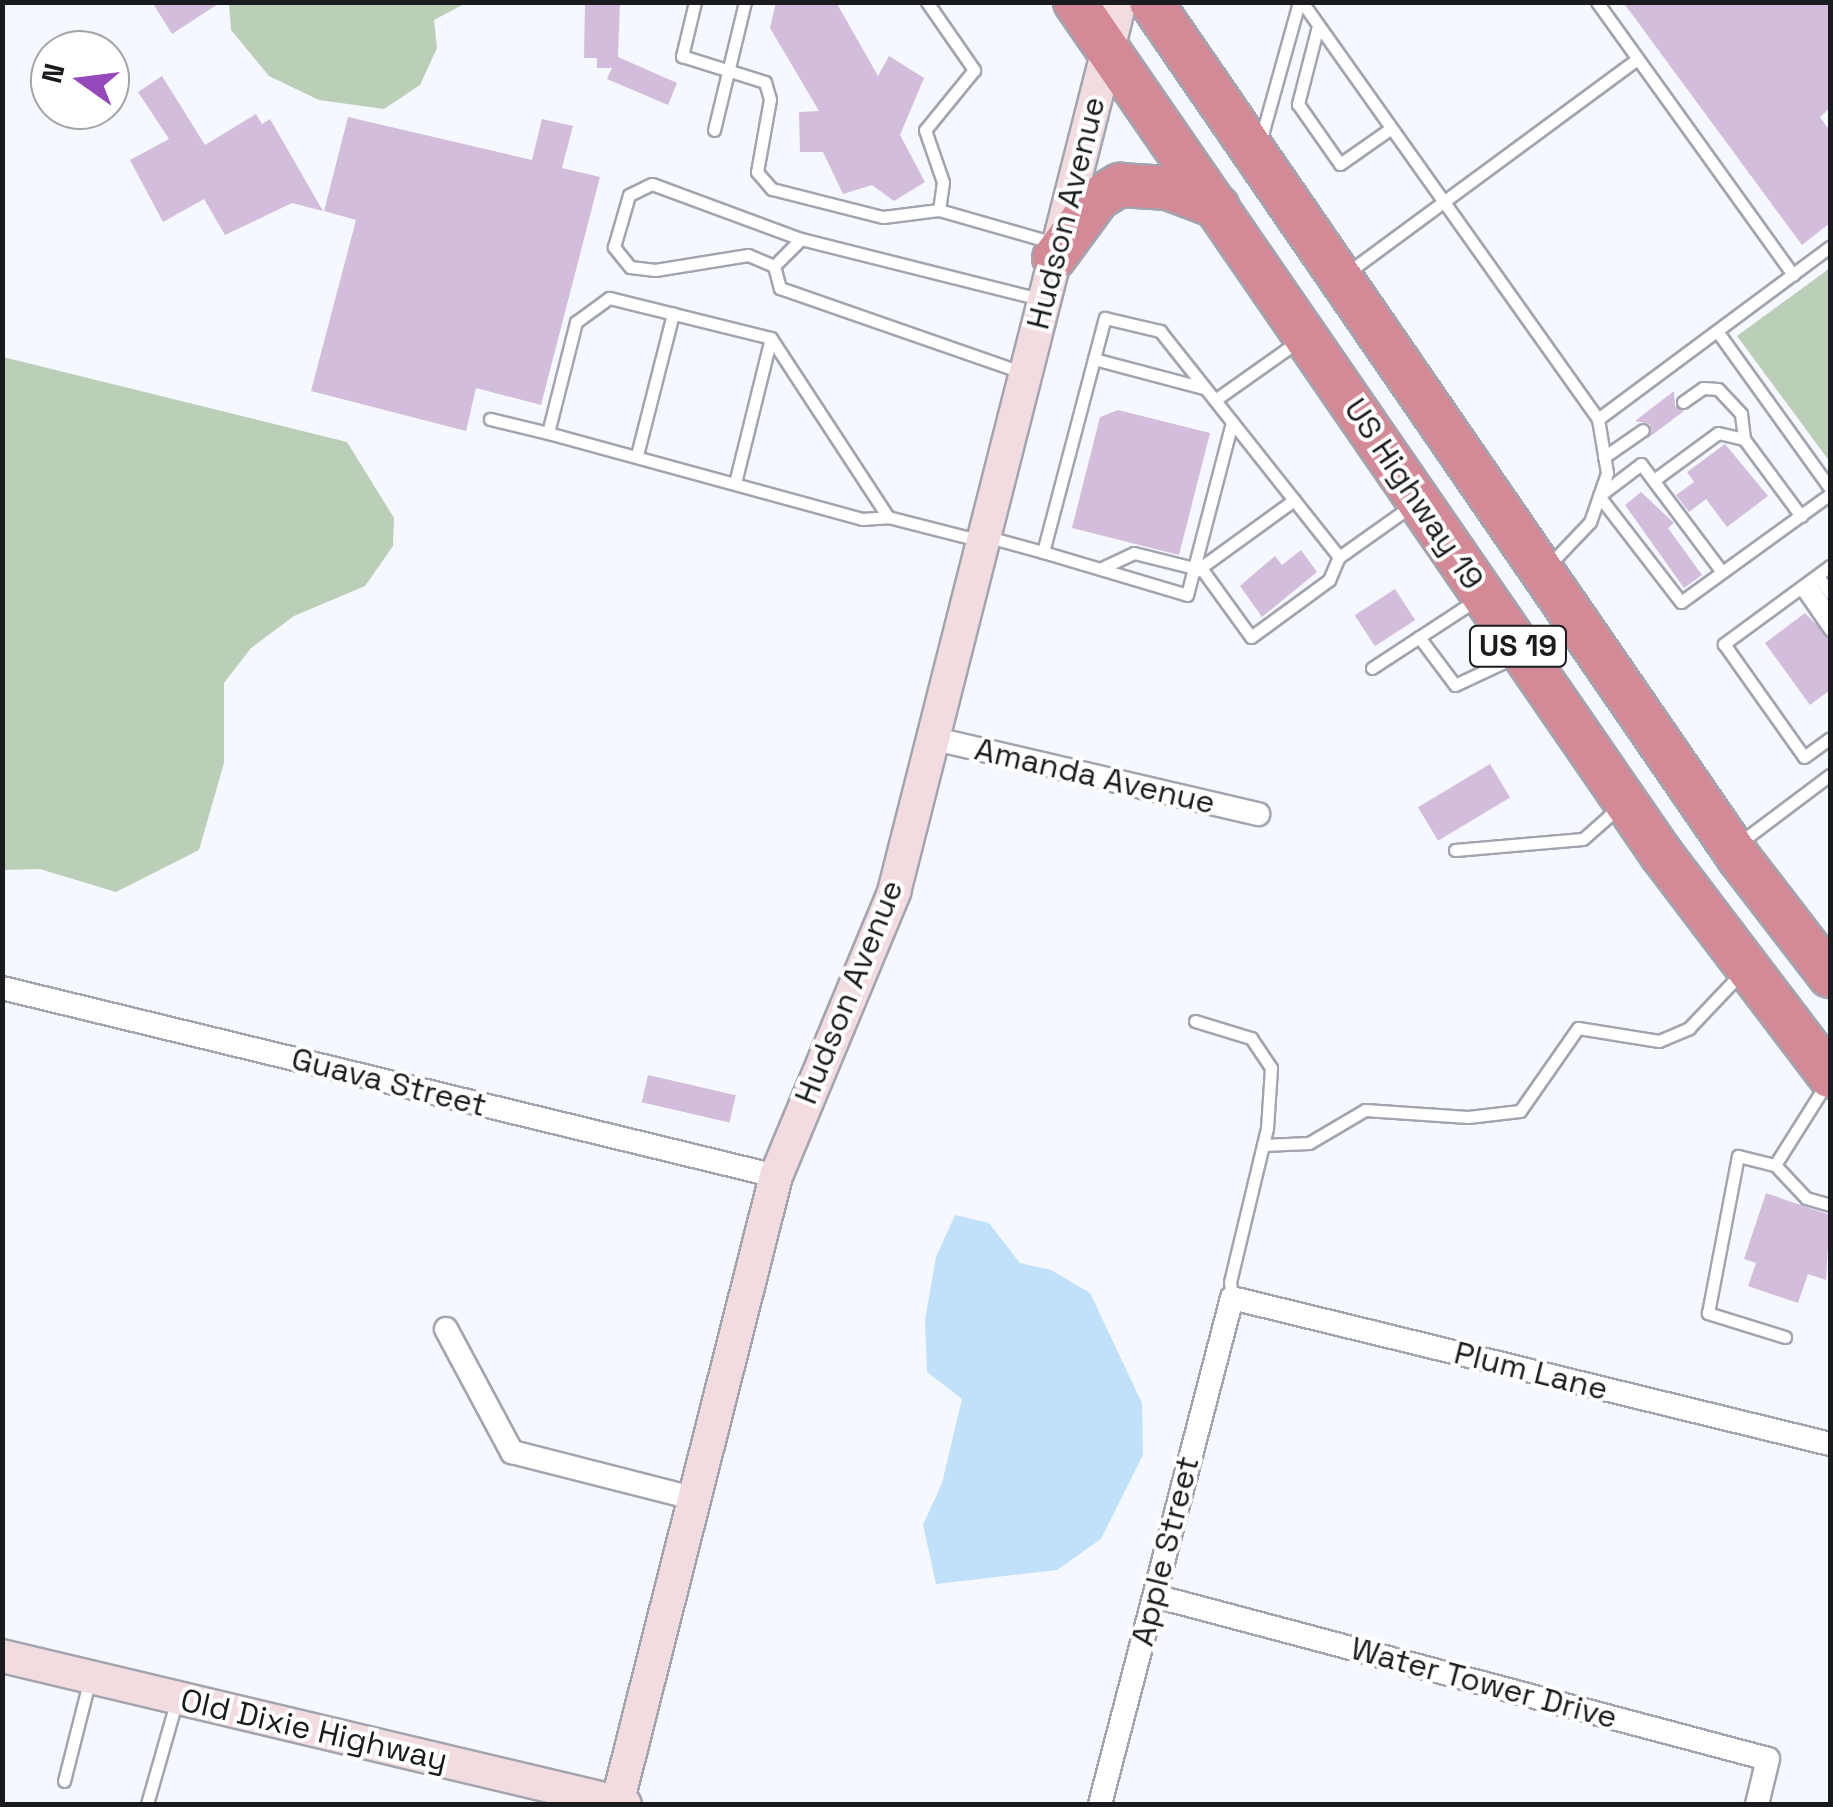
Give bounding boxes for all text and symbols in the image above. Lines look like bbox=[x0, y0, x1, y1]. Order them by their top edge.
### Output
north arrow bbox=[30, 30, 130, 130]
text: N bbox=[33, 60, 73, 87]
street label: Hudson Avenue bbox=[1018, 93, 1114, 333]
street label: US Highway 19 bbox=[1336, 391, 1492, 597]
road number: US 19 bbox=[1468, 621, 1568, 671]
street label: Amanda Avenue bbox=[971, 730, 1219, 822]
street label: Hudson Avenue bbox=[786, 874, 912, 1110]
street label: Guava Street bbox=[288, 1039, 490, 1125]
street label: Plum Lane bbox=[1450, 1333, 1612, 1409]
street label: Apple Street bbox=[1123, 1452, 1207, 1650]
street label: Water Tower Drive bbox=[1346, 1629, 1622, 1737]
street label: Old Dixie Highway bbox=[177, 1681, 451, 1779]

